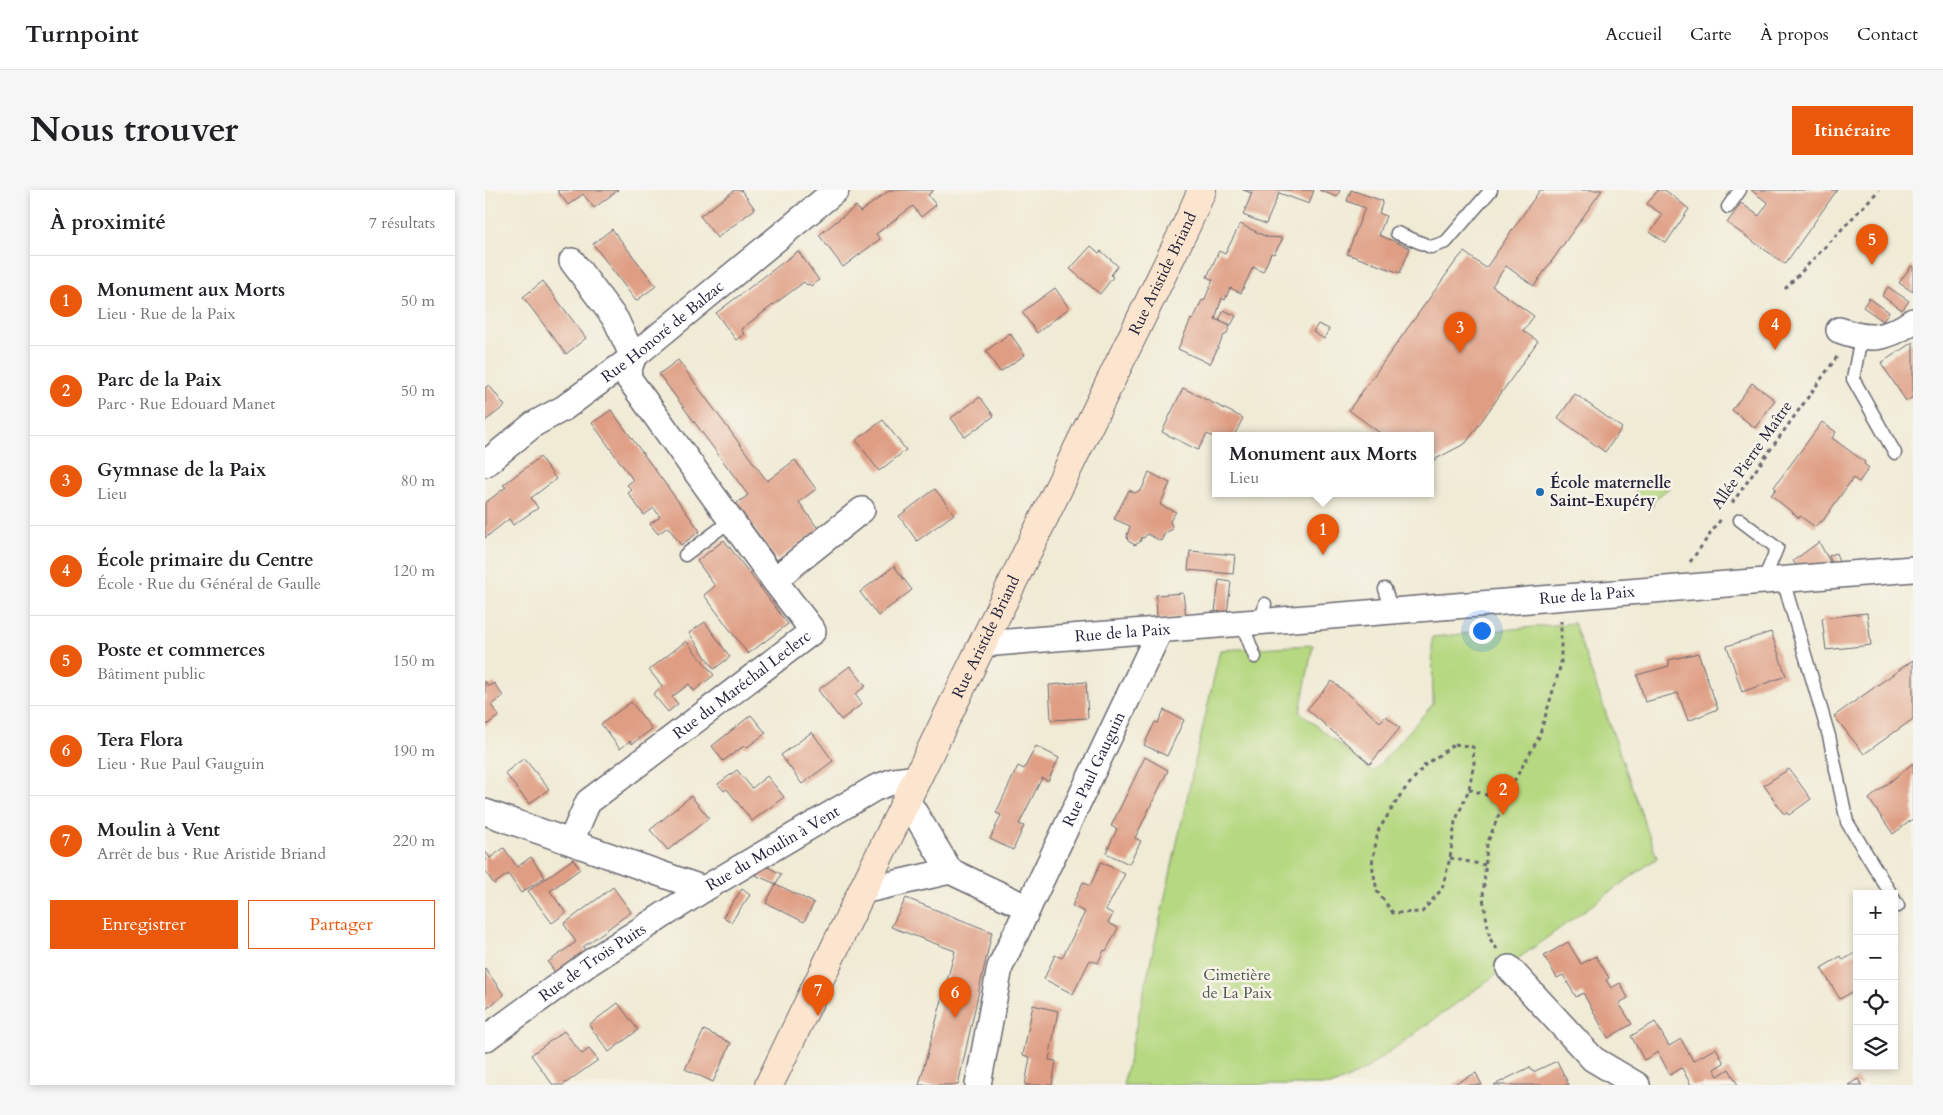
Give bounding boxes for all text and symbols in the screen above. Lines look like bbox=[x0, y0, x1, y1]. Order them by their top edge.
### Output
text: Turnpoint bbox=[25, 18, 139, 51]
text: Accueil bbox=[1605, 22, 1662, 47]
text: Carte bbox=[1690, 22, 1732, 47]
text: À propos bbox=[1760, 22, 1829, 47]
text: Contact bbox=[1857, 22, 1918, 47]
text: Nous trouver bbox=[30, 106, 238, 154]
button: Itinéraire bbox=[1792, 106, 1913, 155]
text: À proximité bbox=[50, 208, 166, 237]
street label: Rue Aristide Briand bbox=[1124, 208, 1202, 339]
text: 7 résultats bbox=[369, 212, 435, 234]
pin: 5 bbox=[1856, 224, 1888, 265]
street label: Rue Honoré de Balzac bbox=[597, 275, 729, 388]
text: Monument aux Morts bbox=[97, 277, 285, 303]
text: 1 bbox=[62, 290, 70, 312]
text: 50 m bbox=[401, 290, 435, 312]
text: Lieu · Rue de la Paix bbox=[97, 303, 236, 325]
pin: 4 bbox=[1759, 309, 1791, 350]
pin: 3 bbox=[1444, 312, 1476, 353]
text: Parc de la Paix bbox=[97, 367, 221, 393]
text: 2 bbox=[62, 380, 70, 402]
text: 50 m bbox=[401, 380, 435, 402]
text: Parc · Rue Edouard Manet bbox=[97, 393, 275, 415]
street label: Allée Pierre Maître bbox=[1706, 396, 1798, 514]
popup bbox=[1212, 432, 1434, 497]
text: Monument aux Morts bbox=[1229, 441, 1417, 467]
text: Gymnase de la Paix bbox=[97, 457, 266, 483]
text: Lieu bbox=[1229, 467, 1259, 489]
text: 3 bbox=[62, 470, 70, 492]
text: 80 m bbox=[401, 470, 435, 492]
place label: École maternelle Saint-Exupéry bbox=[1550, 471, 1672, 512]
text: Lieu bbox=[97, 483, 127, 505]
marker: École maternelle Saint-Exupéry bbox=[1534, 486, 1546, 498]
pin: 1 bbox=[1307, 514, 1339, 555]
text: École primaire du Centre bbox=[97, 547, 314, 573]
text: 4 bbox=[62, 560, 70, 582]
text: 120 m bbox=[393, 560, 435, 582]
street label: Rue Aristide Briand bbox=[947, 571, 1025, 702]
text: École · Rue du Général de Gaulle bbox=[97, 573, 321, 595]
street label: Rue de la Paix bbox=[1538, 580, 1636, 610]
street label: Rue de la Paix bbox=[1074, 618, 1171, 648]
your location bbox=[1469, 618, 1495, 644]
street label: Rue du Maréchal Leclerc bbox=[668, 625, 816, 745]
text: Poste et commerces bbox=[97, 637, 265, 663]
text: 5 bbox=[62, 650, 70, 672]
text: 150 m bbox=[393, 650, 435, 672]
text: Bâtiment public bbox=[97, 663, 205, 685]
street label: Rue Paul Gauguin bbox=[1057, 708, 1131, 830]
text: Tera Flora bbox=[97, 727, 183, 753]
text: 6 bbox=[62, 740, 70, 762]
text: 190 m bbox=[393, 740, 435, 762]
text: Lieu · Rue Paul Gauguin bbox=[97, 753, 265, 775]
pin: 2 bbox=[1487, 774, 1519, 815]
street label: Rue du Moulin à Vent bbox=[702, 800, 844, 896]
text: Moulin à Vent bbox=[97, 817, 220, 843]
text: 7 bbox=[62, 830, 70, 852]
text: 220 m bbox=[393, 830, 435, 852]
text: Arrêt de bus · Rue Aristide Briand bbox=[97, 843, 326, 865]
map controls bbox=[1853, 890, 1898, 1070]
button: + bbox=[1853, 890, 1898, 935]
button: Enregistrer bbox=[50, 900, 238, 949]
button: Partager bbox=[248, 900, 435, 949]
street label: Rue de Trois Puits bbox=[535, 918, 650, 1007]
button: − bbox=[1853, 935, 1898, 980]
park label: Cimetière de La Paix bbox=[1202, 964, 1272, 1004]
pin: 7 bbox=[802, 975, 834, 1016]
pin: 6 bbox=[939, 977, 971, 1018]
button: locate bbox=[1853, 980, 1898, 1025]
button: layers bbox=[1853, 1025, 1898, 1070]

